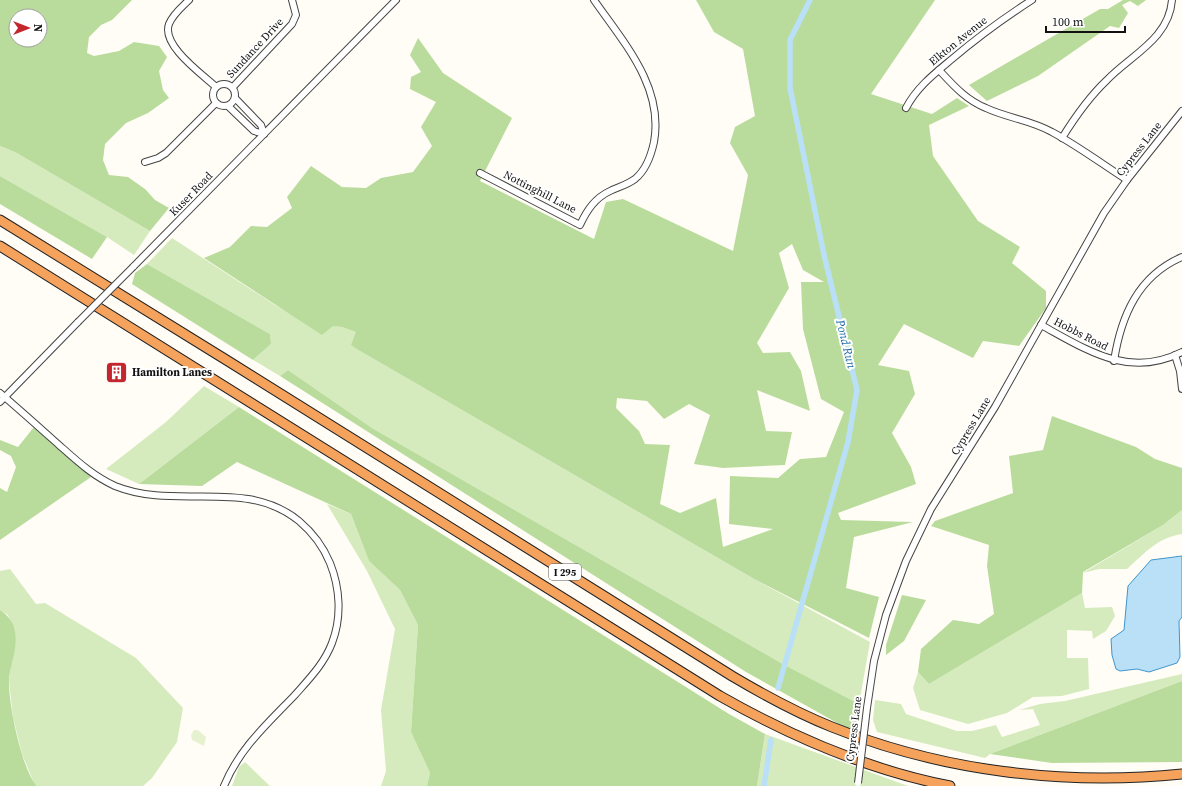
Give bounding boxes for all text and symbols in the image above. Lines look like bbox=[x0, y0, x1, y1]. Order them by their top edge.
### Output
north arrow bbox=[8, 8, 48, 48]
scale bar bbox=[1046, 8, 1125, 34]
street label: Elkton Avenue bbox=[926, 13, 991, 69]
street label: Sundance Drive bbox=[223, 14, 287, 81]
text: 100 m bbox=[1052, 14, 1084, 30]
text: N bbox=[30, 24, 45, 32]
street label: Cypress Lane bbox=[1113, 118, 1165, 179]
street label: Nottinghill Lane bbox=[501, 167, 579, 217]
street label: Kuser Road bbox=[166, 168, 216, 219]
street label: Hobbs Road bbox=[1051, 314, 1111, 354]
water label: Pond Run bbox=[832, 317, 860, 370]
building icon: Hamilton Lanes bbox=[103, 359, 129, 385]
place label: Hamilton Lanes bbox=[132, 365, 212, 380]
street label: Cypress Lane bbox=[948, 394, 995, 458]
road number: I 295 bbox=[549, 564, 581, 580]
street label: Cypress Lane bbox=[843, 695, 865, 762]

